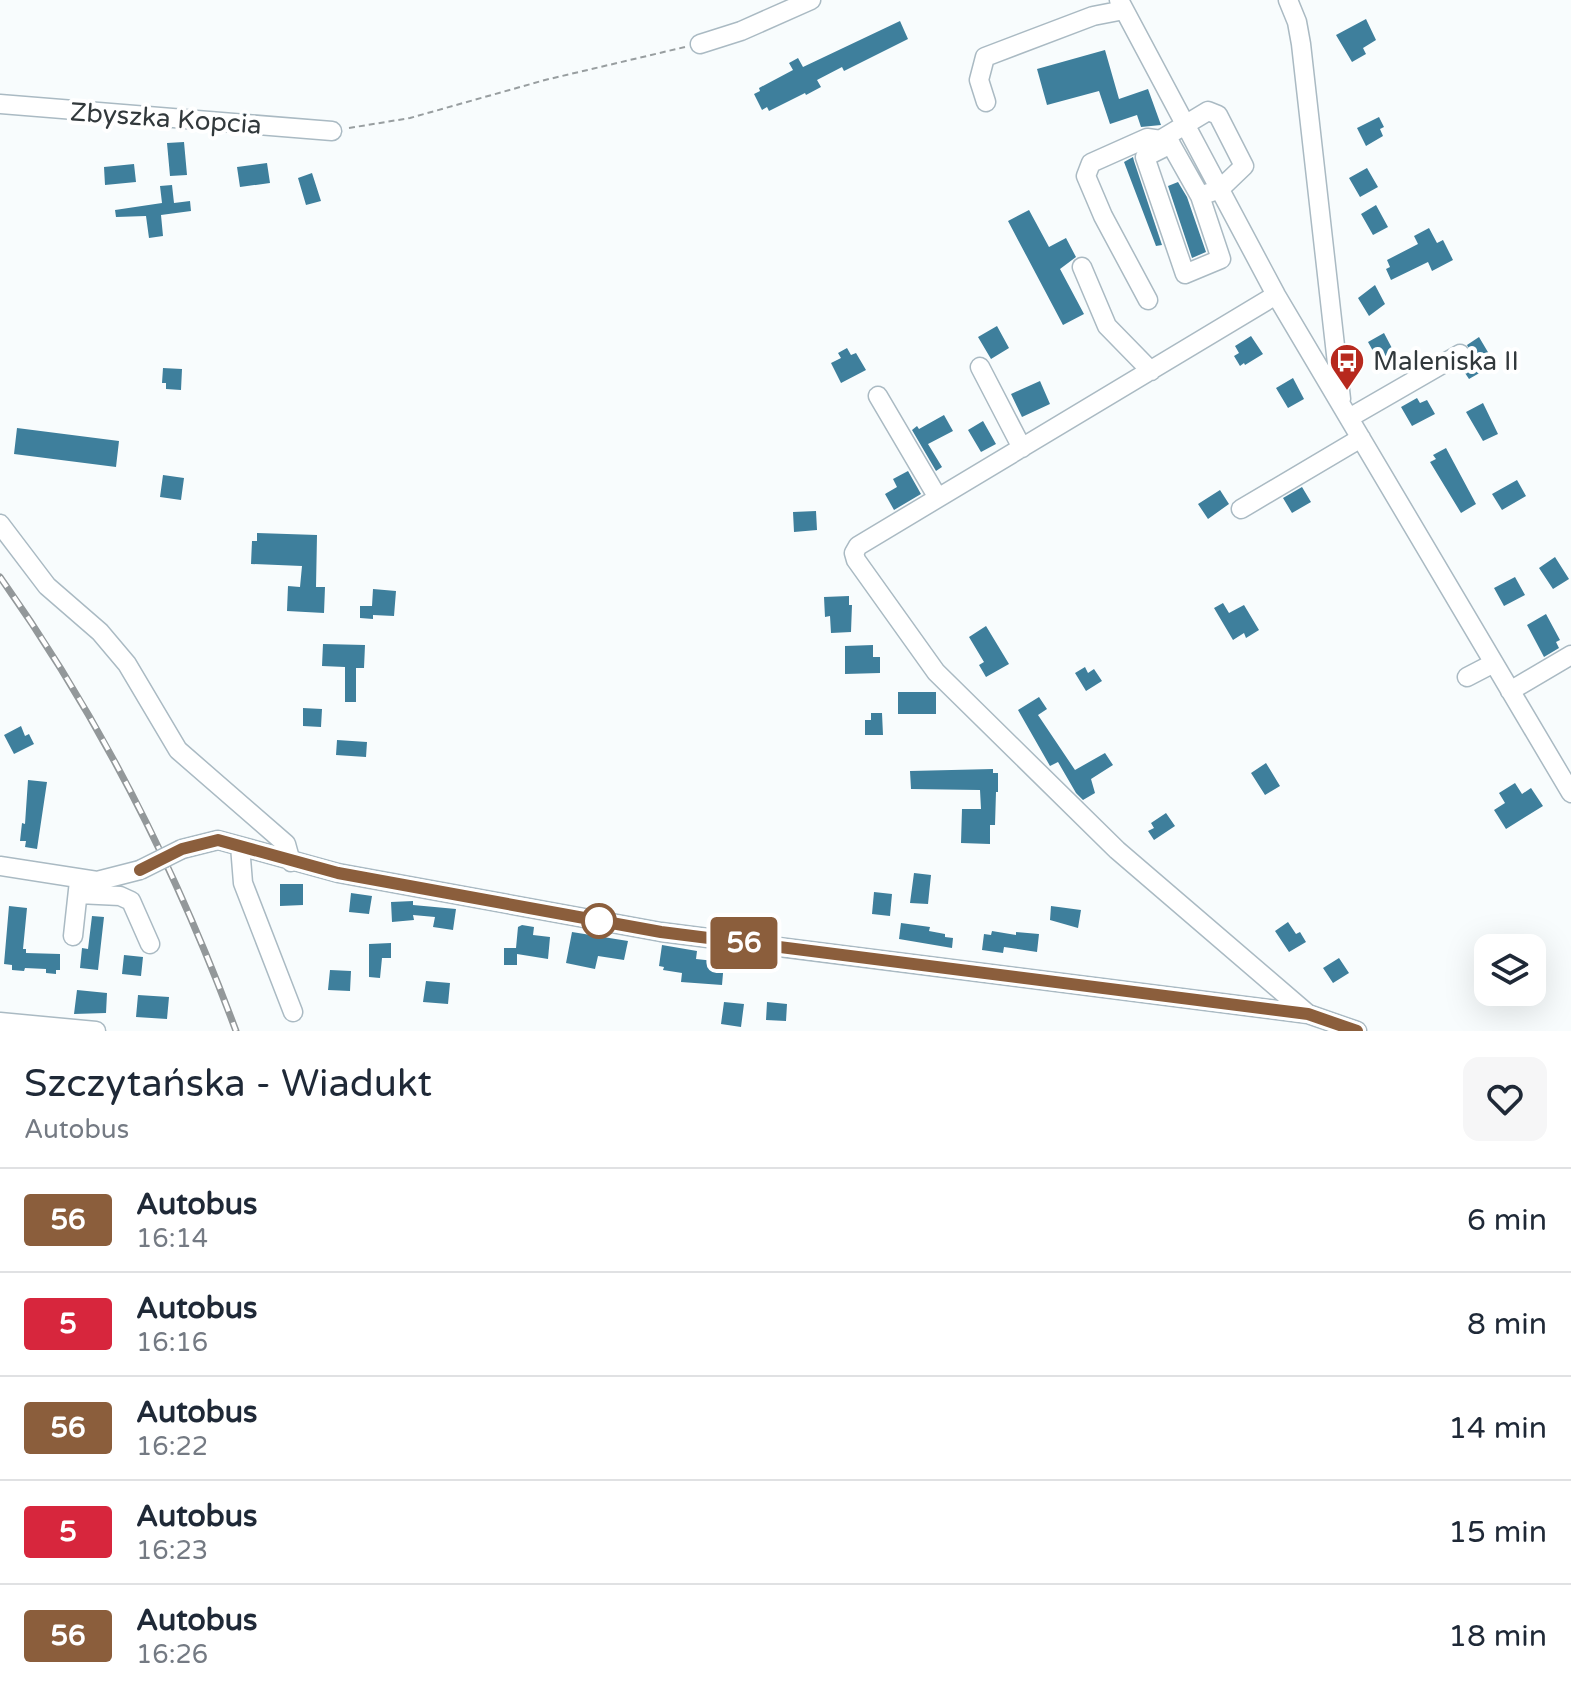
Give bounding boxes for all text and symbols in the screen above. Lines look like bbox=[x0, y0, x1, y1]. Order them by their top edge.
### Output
street label: Zbyszka Kopcia bbox=[69, 96, 263, 141]
bus stop icon: Maleniska II bbox=[1328, 342, 1366, 392]
place label: Maleniska II bbox=[1373, 346, 1519, 377]
unlabelled marker bbox=[582, 904, 616, 938]
line badge: 56 bbox=[708, 917, 780, 969]
text: 56 bbox=[726, 926, 762, 960]
map controls bbox=[1474, 934, 1546, 1006]
button: layers bbox=[1474, 934, 1546, 1006]
button: heart bbox=[1463, 1057, 1547, 1141]
text: Szczytańska - Wiadukt bbox=[24, 1061, 432, 1107]
text: Autobus bbox=[24, 1114, 129, 1145]
text: Autobus bbox=[136, 1186, 257, 1223]
text: 6 min bbox=[1467, 1202, 1547, 1239]
text: 56 bbox=[50, 1203, 86, 1237]
text: 16:14 bbox=[136, 1223, 208, 1254]
text: Autobus bbox=[136, 1290, 257, 1327]
text: 8 min bbox=[1467, 1306, 1547, 1343]
text: 5 bbox=[59, 1307, 77, 1341]
text: 16:16 bbox=[136, 1327, 208, 1358]
text: Autobus bbox=[136, 1394, 257, 1431]
text: 14 min bbox=[1448, 1410, 1547, 1447]
text: 56 bbox=[50, 1411, 86, 1445]
text: 16:22 bbox=[136, 1431, 208, 1462]
text: Autobus bbox=[136, 1498, 257, 1535]
text: 15 min bbox=[1448, 1514, 1547, 1551]
text: 5 bbox=[59, 1515, 77, 1549]
text: 16:23 bbox=[136, 1535, 208, 1566]
text: Autobus bbox=[136, 1602, 257, 1639]
text: 18 min bbox=[1448, 1618, 1547, 1655]
text: 56 bbox=[50, 1619, 86, 1653]
text: 16:26 bbox=[136, 1639, 208, 1670]

